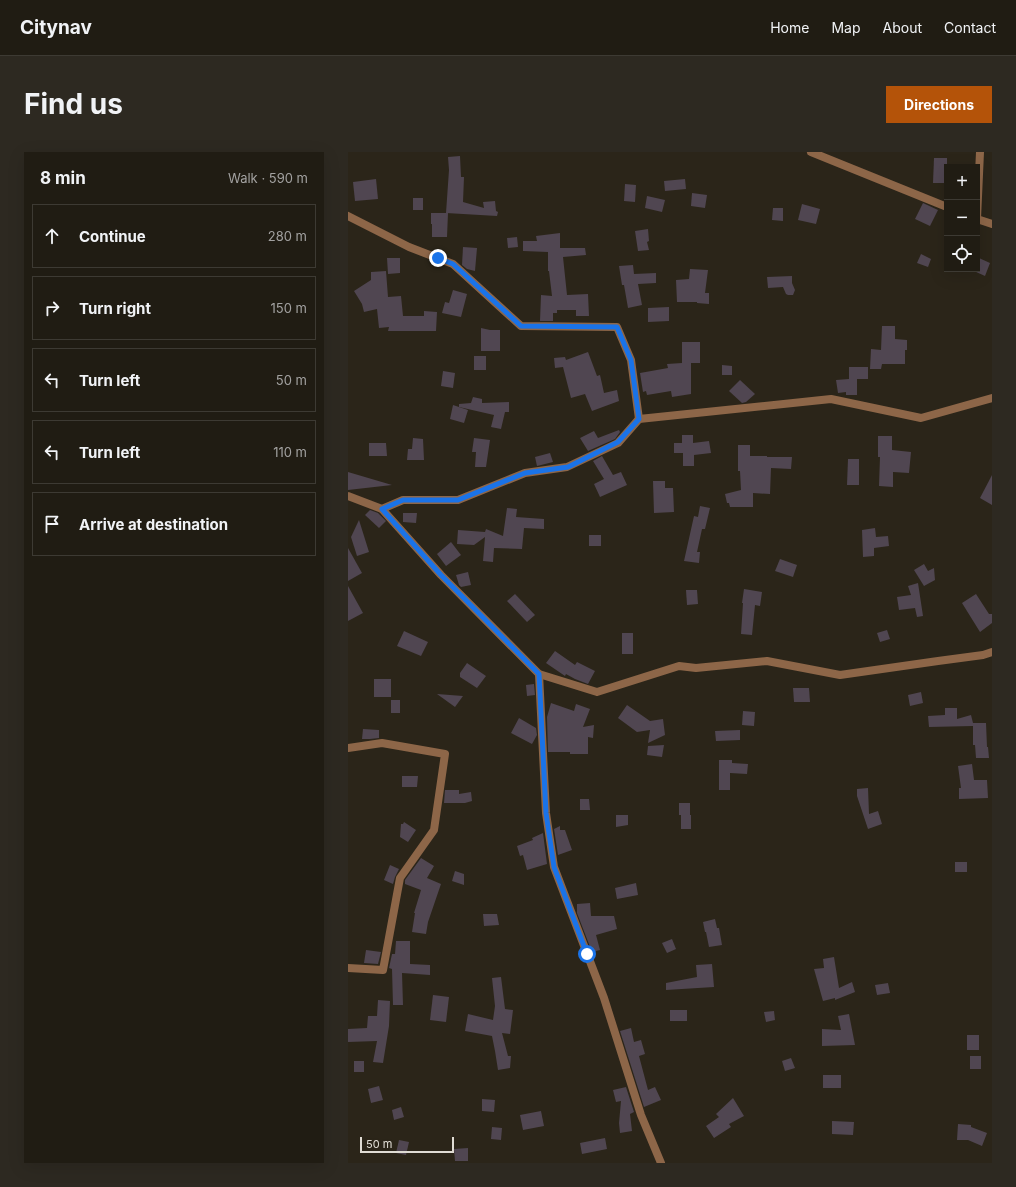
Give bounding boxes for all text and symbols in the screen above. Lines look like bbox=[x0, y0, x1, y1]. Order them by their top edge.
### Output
text: Citynav bbox=[20, 16, 92, 39]
text: Home bbox=[770, 19, 809, 36]
text: Map bbox=[831, 19, 861, 36]
text: About bbox=[883, 19, 922, 36]
text: Contact bbox=[944, 19, 996, 36]
button: Directions bbox=[886, 86, 992, 123]
text: Find us bbox=[24, 87, 123, 121]
map controls bbox=[944, 164, 980, 272]
button: + bbox=[944, 164, 980, 200]
text: 8 min bbox=[40, 168, 86, 188]
text: Walk · 590 m bbox=[228, 170, 308, 186]
button: − bbox=[944, 200, 980, 236]
icon: ahead bbox=[41, 225, 63, 247]
text: Continue bbox=[79, 227, 146, 246]
text: 280 m bbox=[268, 228, 307, 244]
button: locate bbox=[944, 236, 980, 272]
route end bbox=[429, 249, 447, 267]
icon: right bbox=[41, 297, 63, 319]
text: Turn right bbox=[79, 299, 151, 318]
text: 150 m bbox=[271, 300, 307, 316]
icon: left bbox=[41, 369, 63, 391]
text: Turn left bbox=[79, 371, 140, 390]
text: 50 m bbox=[276, 372, 307, 388]
icon: left bbox=[41, 441, 63, 463]
text: Turn left bbox=[79, 443, 140, 462]
text: 110 m bbox=[273, 444, 307, 460]
icon: arrive bbox=[41, 513, 63, 535]
text: Arrive at destination bbox=[79, 515, 228, 534]
route start bbox=[578, 945, 596, 963]
scale bar bbox=[360, 1135, 454, 1154]
text: 50 m bbox=[366, 1137, 392, 1151]

